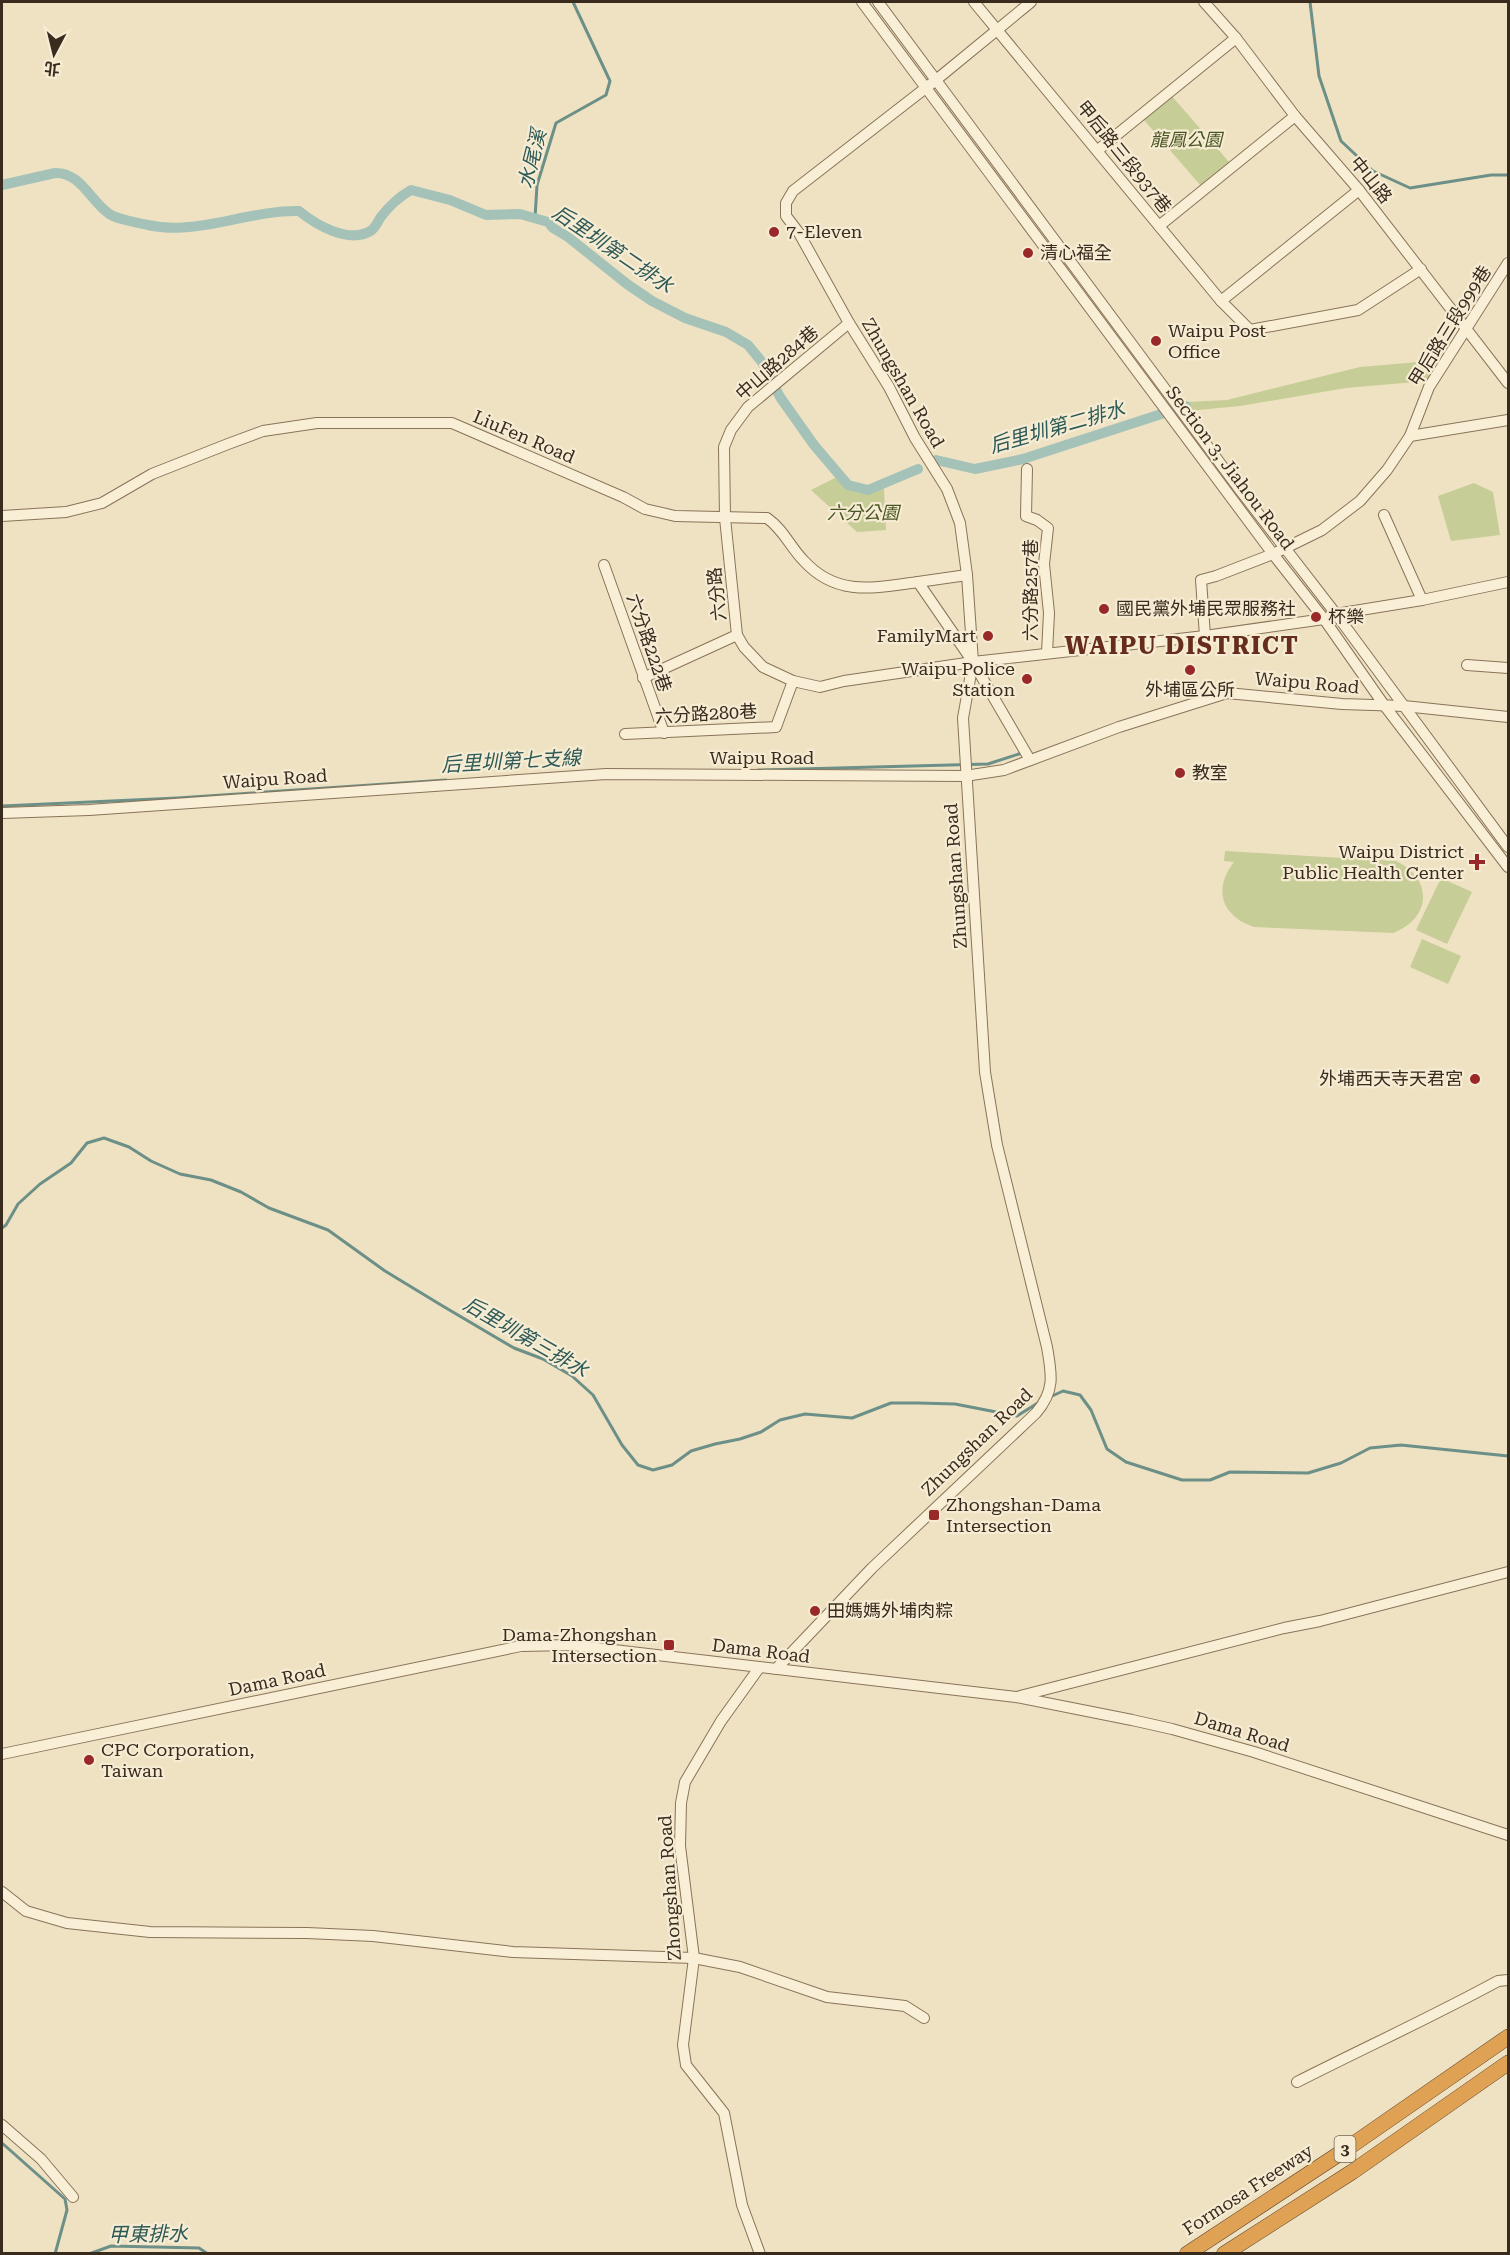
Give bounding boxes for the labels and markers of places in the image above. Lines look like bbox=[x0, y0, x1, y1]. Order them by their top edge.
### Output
place label: 7-Eleven bbox=[786, 221, 863, 242]
marker: 7-Eleven bbox=[767, 225, 781, 239]
place label: 清心福全 bbox=[1040, 242, 1112, 263]
marker: 清心福全 bbox=[1021, 246, 1035, 260]
place label: Waipu Post Office bbox=[1168, 320, 1266, 362]
marker: Waipu Post Office bbox=[1149, 334, 1163, 348]
place label: 國民黨外埔民眾服務社 bbox=[1116, 598, 1296, 619]
marker: 國民黨外埔民眾服務社 bbox=[1097, 602, 1111, 616]
place label: 杯樂 bbox=[1328, 606, 1364, 627]
marker: 杯樂 bbox=[1309, 610, 1323, 624]
place label: FamilyMart bbox=[877, 625, 976, 646]
marker: FamilyMart bbox=[981, 629, 995, 643]
place label: Waipu Police Station bbox=[901, 658, 1015, 700]
marker: 外埔區公所 bbox=[1183, 663, 1197, 677]
marker: Waipu Police Station bbox=[1020, 672, 1034, 686]
place label: 外埔區公所 bbox=[1145, 679, 1235, 700]
place label: 教室 bbox=[1192, 762, 1228, 783]
marker: 教室 bbox=[1173, 766, 1187, 780]
place label: Waipu District Public Health Center bbox=[1282, 841, 1464, 883]
marker: Waipu District Public Health Center bbox=[1468, 853, 1486, 871]
place label: 外埔西天寺天君宮 bbox=[1319, 1068, 1463, 1089]
marker: 外埔西天寺天君宮 bbox=[1468, 1072, 1482, 1086]
place label: Zhongshan-Dama Intersection bbox=[946, 1494, 1101, 1536]
marker: Zhongshan-Dama Intersection bbox=[927, 1508, 941, 1522]
place label: 田媽媽外埔肉粽 bbox=[827, 1600, 953, 1621]
marker: 田媽媽外埔肉粽 bbox=[808, 1604, 822, 1618]
place label: Dama-Zhongshan Intersection bbox=[502, 1624, 657, 1666]
marker: Dama-Zhongshan Intersection bbox=[662, 1638, 676, 1652]
place label: CPC Corporation, Taiwan bbox=[101, 1739, 255, 1781]
marker: CPC Corporation, Taiwan bbox=[82, 1753, 96, 1767]

